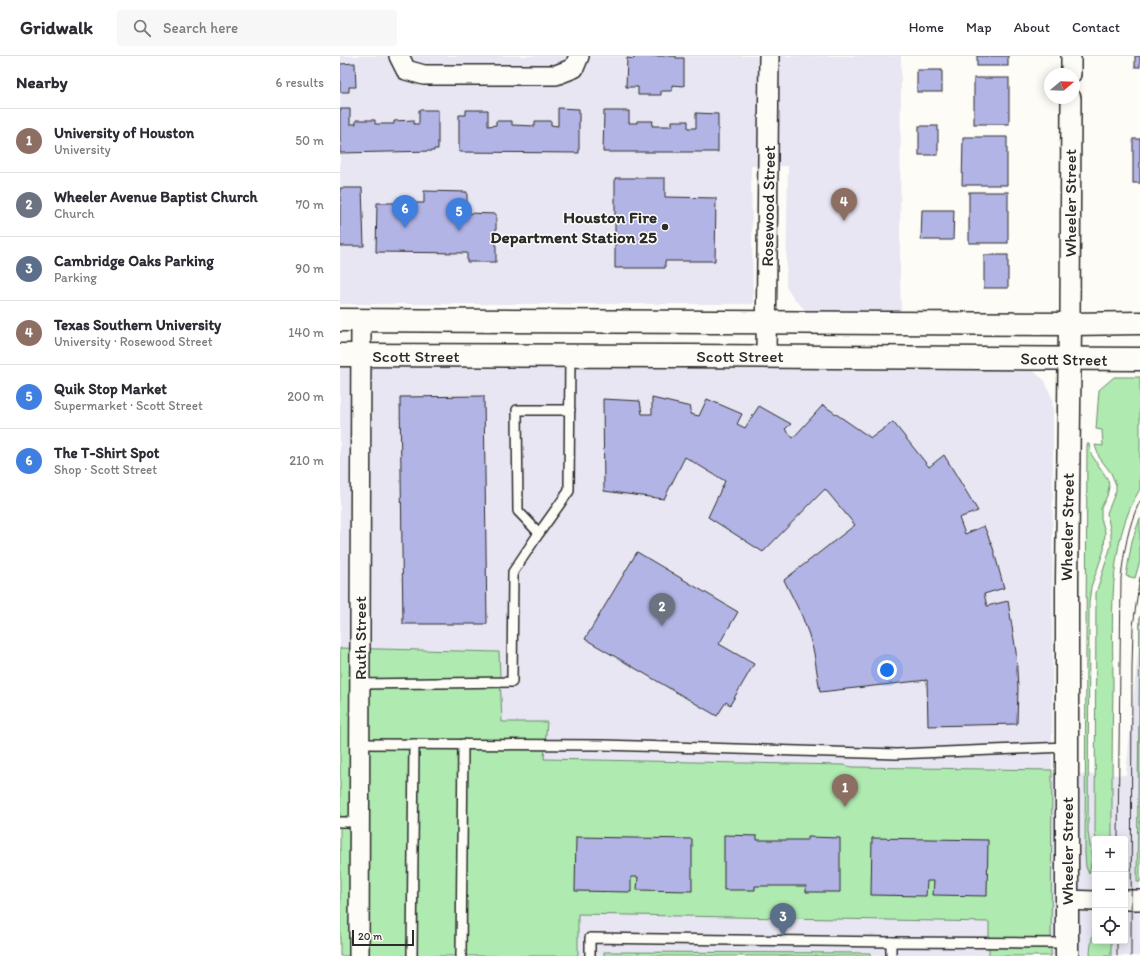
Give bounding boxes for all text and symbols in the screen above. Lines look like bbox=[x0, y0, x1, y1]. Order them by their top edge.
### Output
search box bbox=[117, 10, 397, 46]
text: Gridwalk bbox=[20, 16, 93, 39]
icon: search bbox=[131, 17, 153, 39]
text: Search here bbox=[163, 19, 238, 37]
text: Home bbox=[909, 19, 944, 36]
text: Map bbox=[966, 19, 992, 36]
text: About bbox=[1014, 19, 1050, 36]
text: Contact bbox=[1072, 19, 1120, 36]
north arrow bbox=[1044, 68, 1080, 104]
text: Nearby bbox=[16, 72, 68, 92]
text: 6 results bbox=[276, 75, 324, 90]
text: University of Houston bbox=[54, 124, 194, 142]
text: 1 bbox=[26, 133, 32, 148]
text: 50 m bbox=[295, 133, 324, 148]
text: University bbox=[54, 142, 111, 157]
street label: Rosewood Street bbox=[757, 145, 779, 267]
street label: Wheeler Street bbox=[1060, 149, 1080, 257]
text: Wheeler Avenue Baptist Church bbox=[54, 188, 258, 206]
pin: 4 bbox=[831, 188, 857, 221]
pin: 6 bbox=[392, 195, 418, 228]
text: 2 bbox=[26, 197, 32, 212]
text: 70 m bbox=[296, 197, 324, 212]
pin: 5 bbox=[446, 198, 472, 231]
text: Church bbox=[54, 206, 95, 221]
place label: Houston Fire Department Station 25 bbox=[490, 207, 657, 248]
marker: Houston Fire Department Station 25 bbox=[660, 222, 670, 232]
text: Cambridge Oaks Parking bbox=[54, 252, 214, 270]
text: 3 bbox=[25, 261, 33, 276]
text: 90 m bbox=[295, 261, 324, 276]
text: Parking bbox=[54, 270, 97, 285]
text: Texas Southern University bbox=[54, 316, 221, 334]
text: 4 bbox=[25, 325, 33, 340]
text: 140 m bbox=[288, 325, 324, 340]
text: University · Rosewood Street bbox=[54, 334, 213, 349]
street label: Scott Street bbox=[372, 346, 460, 366]
street label: Scott Street bbox=[696, 346, 784, 366]
street label: Scott Street bbox=[1020, 348, 1108, 370]
text: Quik Stop Market bbox=[54, 380, 167, 398]
text: 5 bbox=[26, 389, 32, 404]
text: 200 m bbox=[287, 389, 324, 404]
text: Supermarket · Scott Street bbox=[54, 398, 203, 413]
text: The T-Shirt Spot bbox=[54, 444, 159, 462]
text: 6 bbox=[26, 453, 32, 468]
text: 210 m bbox=[289, 453, 324, 468]
text: Shop · Scott Street bbox=[54, 462, 157, 477]
street label: Wheeler Street bbox=[1056, 473, 1078, 581]
pin: 2 bbox=[649, 593, 675, 626]
street label: Ruth Street bbox=[350, 595, 370, 680]
your location bbox=[877, 660, 897, 680]
pin: 1 bbox=[832, 774, 858, 807]
street label: Wheeler Street bbox=[1057, 797, 1077, 905]
map controls bbox=[1092, 836, 1128, 944]
button: + bbox=[1092, 836, 1128, 872]
button: − bbox=[1092, 872, 1128, 908]
pin: 3 bbox=[770, 903, 796, 936]
button: locate bbox=[1092, 908, 1128, 944]
scale bar bbox=[352, 928, 414, 947]
text: 20 m bbox=[358, 930, 382, 943]

